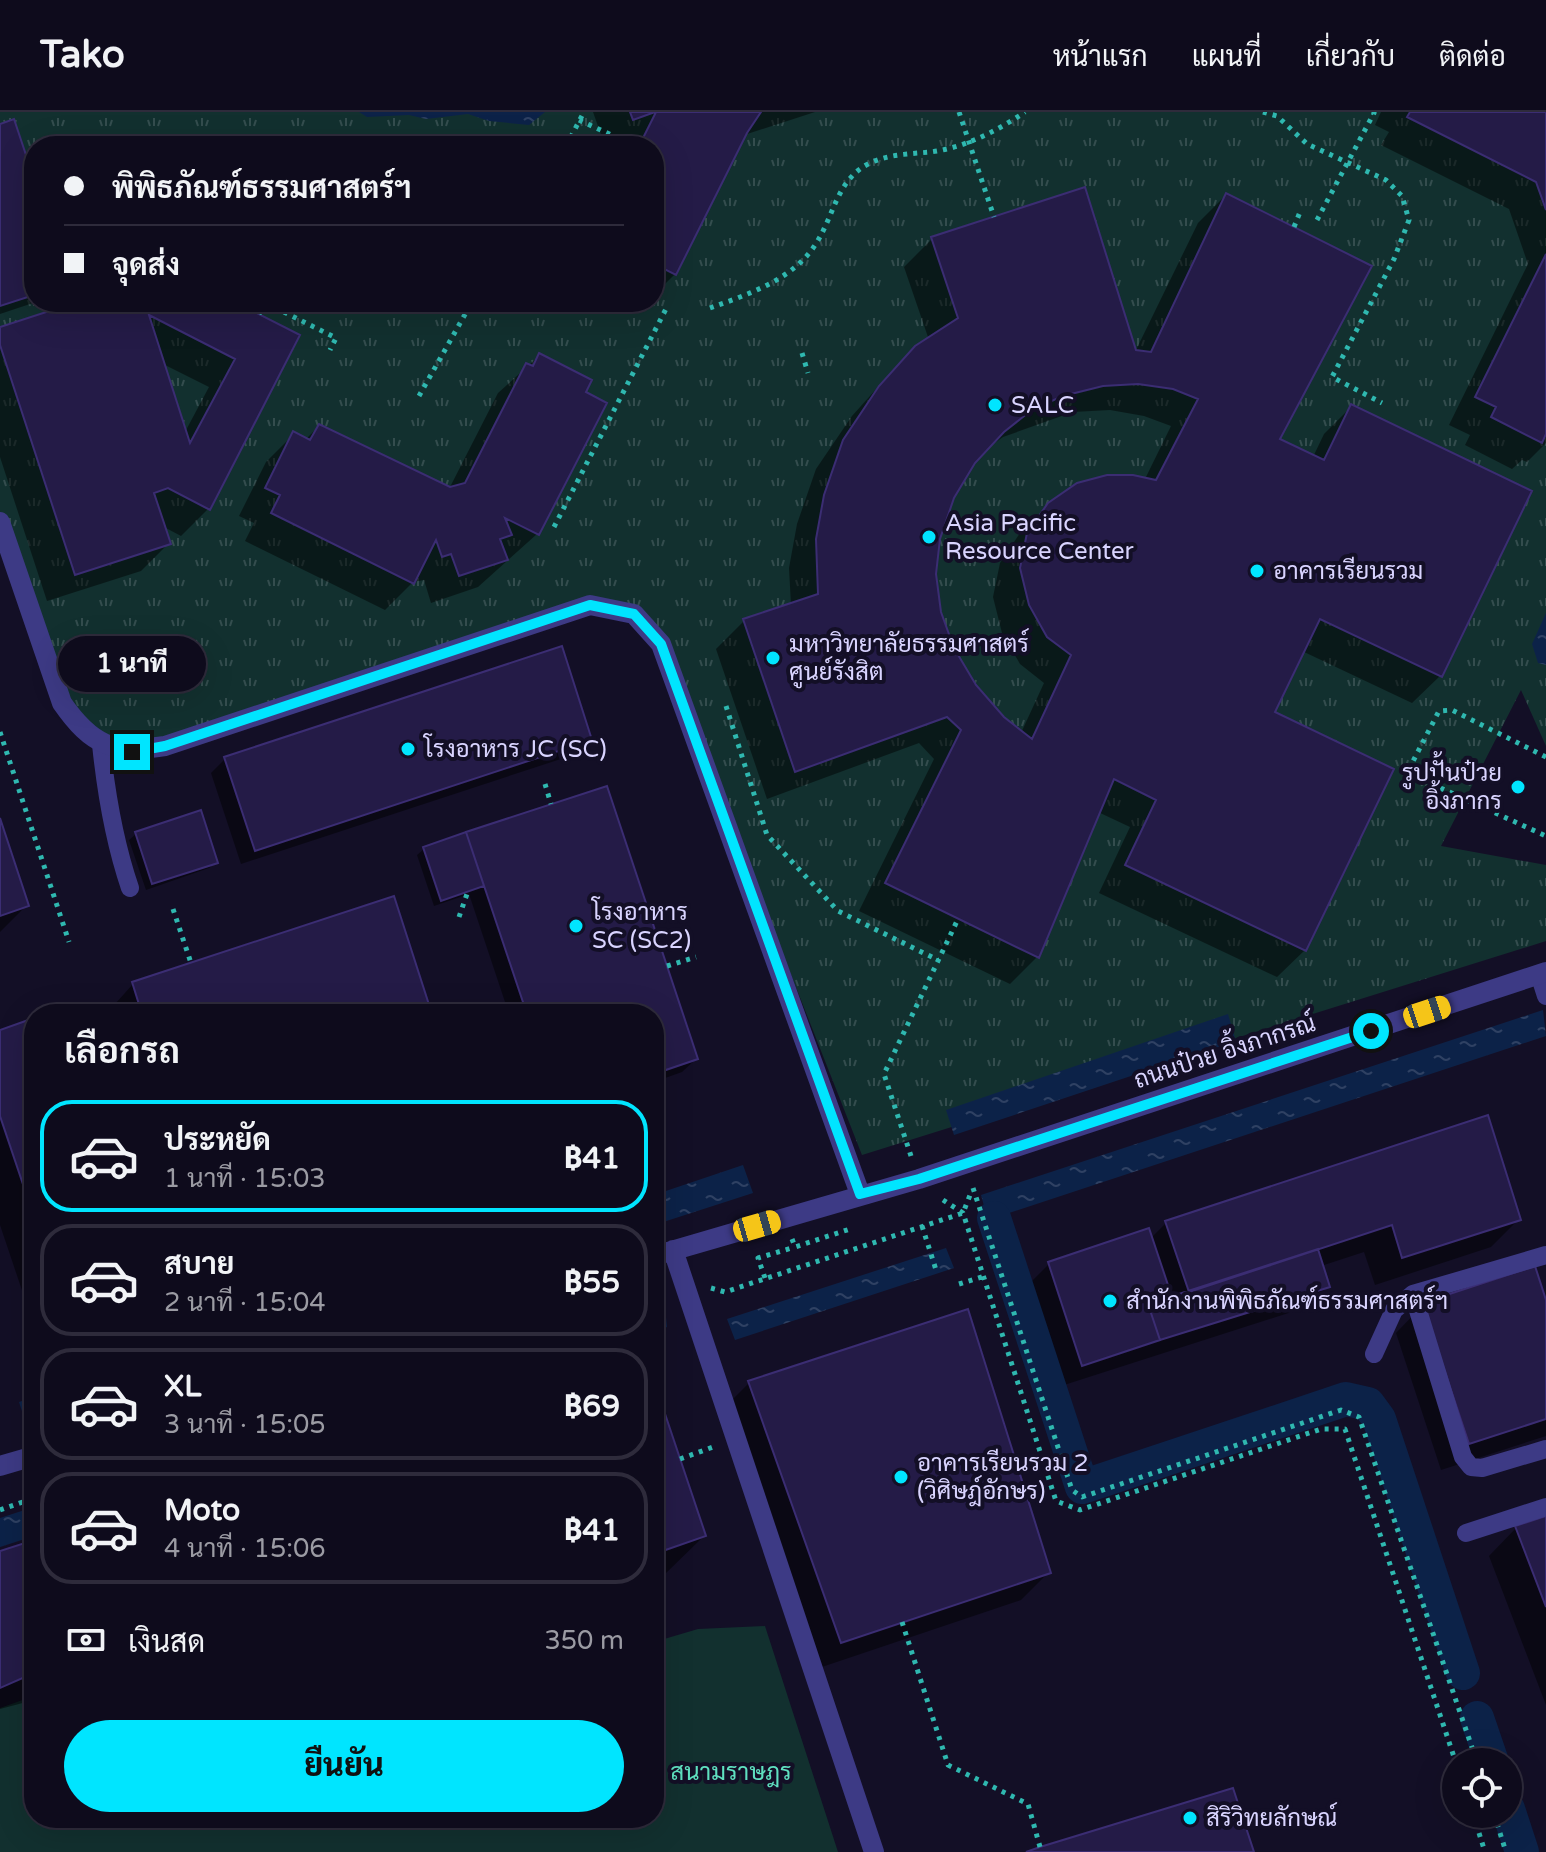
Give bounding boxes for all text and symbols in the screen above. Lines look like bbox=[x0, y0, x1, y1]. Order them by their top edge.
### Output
text: Tako bbox=[40, 32, 125, 78]
text: หน้าแรก bbox=[1053, 40, 1148, 74]
text: แผนที่ bbox=[1192, 40, 1262, 74]
text: เกี่ยวกับ bbox=[1306, 40, 1395, 74]
text: ติดต่อ bbox=[1439, 40, 1506, 74]
text: พิพิธภัณฑ์ธรรมศาสตร์ฯ bbox=[112, 170, 411, 207]
text: จุดส่ง bbox=[112, 247, 180, 284]
place label: SALC bbox=[1011, 391, 1074, 420]
marker: SALC bbox=[986, 396, 1004, 414]
place label: Asia Pacific Resource Center bbox=[945, 509, 1135, 566]
marker: Asia Pacific Resource Center bbox=[920, 528, 938, 546]
place label: อาคารเรียนรวม bbox=[1273, 556, 1423, 586]
marker: อาคารเรียนรวม bbox=[1248, 562, 1266, 580]
place label: มหาวิทยาลัยธรรมศาสตร์ ศูนย์รังสิต bbox=[789, 628, 1029, 689]
callout: 1 นาที bbox=[58, 636, 206, 692]
text: 1 นาที bbox=[96, 648, 168, 679]
marker: มหาวิทยาลัยธรรมศาสตร์ ศูนย์รังสิต bbox=[764, 649, 782, 667]
place label: โรงอาหาร JC (SC) bbox=[422, 733, 607, 764]
route end bbox=[114, 734, 150, 770]
marker: โรงอาหาร JC (SC) bbox=[399, 740, 417, 758]
place label: รูปปั้นป๋วย อิ้งภากร bbox=[1402, 751, 1502, 816]
marker: รูปปั้นป๋วย อิ้งภากร bbox=[1509, 778, 1527, 796]
place label: โรงอาหาร SC (SC2) bbox=[590, 896, 691, 955]
marker: โรงอาหาร SC (SC2) bbox=[567, 917, 585, 935]
car bbox=[1400, 993, 1454, 1031]
street label: ถนนป๋วย อิ้งภากรณ์ bbox=[1128, 1002, 1319, 1095]
route start bbox=[1353, 1013, 1389, 1049]
text: เลือกรถ bbox=[64, 1030, 180, 1073]
icon: car bbox=[68, 1120, 140, 1192]
text: ประหยัด bbox=[164, 1122, 271, 1159]
text: ฿41 bbox=[564, 1140, 620, 1177]
text: 1 นาที · 15:03 bbox=[164, 1163, 326, 1194]
car bbox=[731, 1208, 783, 1244]
icon: car bbox=[68, 1244, 140, 1316]
text: สบาย bbox=[164, 1246, 234, 1283]
text: ฿55 bbox=[564, 1264, 620, 1301]
place label: สำนักงานพิพิธภัณฑ์ธรรมศาสตร์ฯ bbox=[1126, 1285, 1448, 1316]
text: 2 นาที · 15:04 bbox=[164, 1287, 326, 1318]
marker: สำนักงานพิพิธภัณฑ์ธรรมศาสตร์ฯ bbox=[1101, 1292, 1119, 1310]
icon: car bbox=[68, 1368, 140, 1440]
text: XL bbox=[164, 1368, 201, 1405]
text: ฿69 bbox=[564, 1388, 620, 1425]
text: 3 นาที · 15:05 bbox=[164, 1409, 326, 1440]
place label: อาคารเรียนรวม 2 (วิศิษฎ์อักษร) bbox=[917, 1448, 1088, 1507]
marker: อาคารเรียนรวม 2 (วิศิษฎ์อักษร) bbox=[892, 1468, 910, 1486]
icon: car bbox=[68, 1492, 140, 1564]
text: Moto bbox=[164, 1492, 240, 1529]
text: ฿41 bbox=[564, 1512, 620, 1549]
text: 4 นาที · 15:06 bbox=[164, 1533, 326, 1564]
icon: cash bbox=[64, 1618, 108, 1662]
text: เงินสด bbox=[128, 1624, 205, 1661]
text: 350 m bbox=[544, 1625, 624, 1656]
button: ยืนยัน bbox=[64, 1720, 624, 1812]
map controls bbox=[1442, 1748, 1522, 1828]
button: locate bbox=[1442, 1748, 1522, 1828]
park label: สนามราษฎร bbox=[670, 1758, 792, 1788]
place label: สิริวิทยลักษณ์ bbox=[1206, 1802, 1337, 1833]
marker: สิริวิทยลักษณ์ bbox=[1181, 1809, 1199, 1827]

